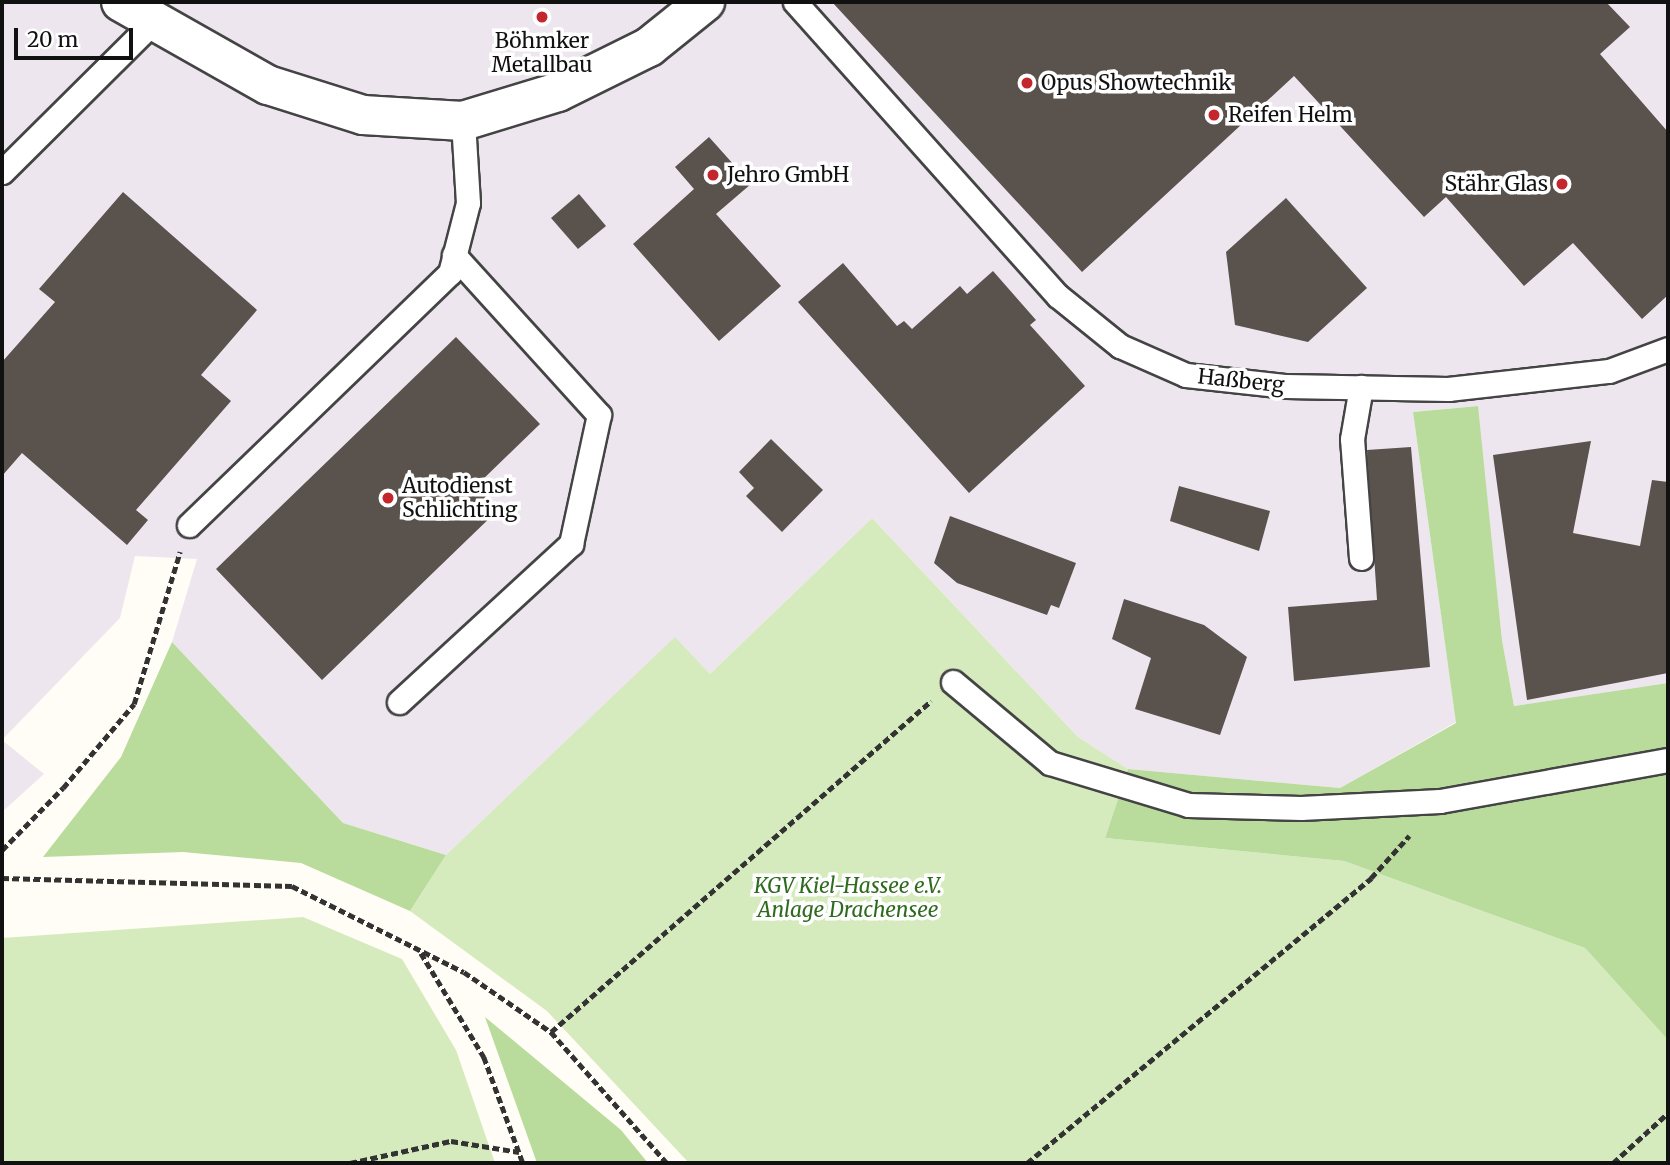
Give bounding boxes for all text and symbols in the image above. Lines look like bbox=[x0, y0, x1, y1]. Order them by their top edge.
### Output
marker: Böhmker Metallbau bbox=[534, 9, 550, 25]
scale bar bbox=[18, 14, 136, 58]
text: 20 m bbox=[27, 26, 78, 53]
place label: Böhmker Metallbau bbox=[491, 28, 593, 78]
place label: Opus Showtechnik bbox=[1041, 70, 1232, 96]
marker: Opus Showtechnik bbox=[1019, 75, 1035, 91]
place label: Reifen Helm bbox=[1228, 102, 1353, 128]
marker: Reifen Helm bbox=[1206, 107, 1222, 123]
place label: Jehro GmbH bbox=[727, 162, 849, 188]
marker: Jehro GmbH bbox=[705, 167, 721, 183]
place label: Stähr Glas bbox=[1445, 171, 1548, 197]
marker: Stähr Glas bbox=[1554, 176, 1570, 192]
street label: Haßberg bbox=[1196, 364, 1286, 398]
place label: Autodienst Schlichting bbox=[402, 473, 517, 523]
marker: Autodienst Schlichting bbox=[380, 490, 396, 506]
park label: KGV Kiel-Hassee e.V. Anlage Drachensee bbox=[754, 873, 942, 923]

